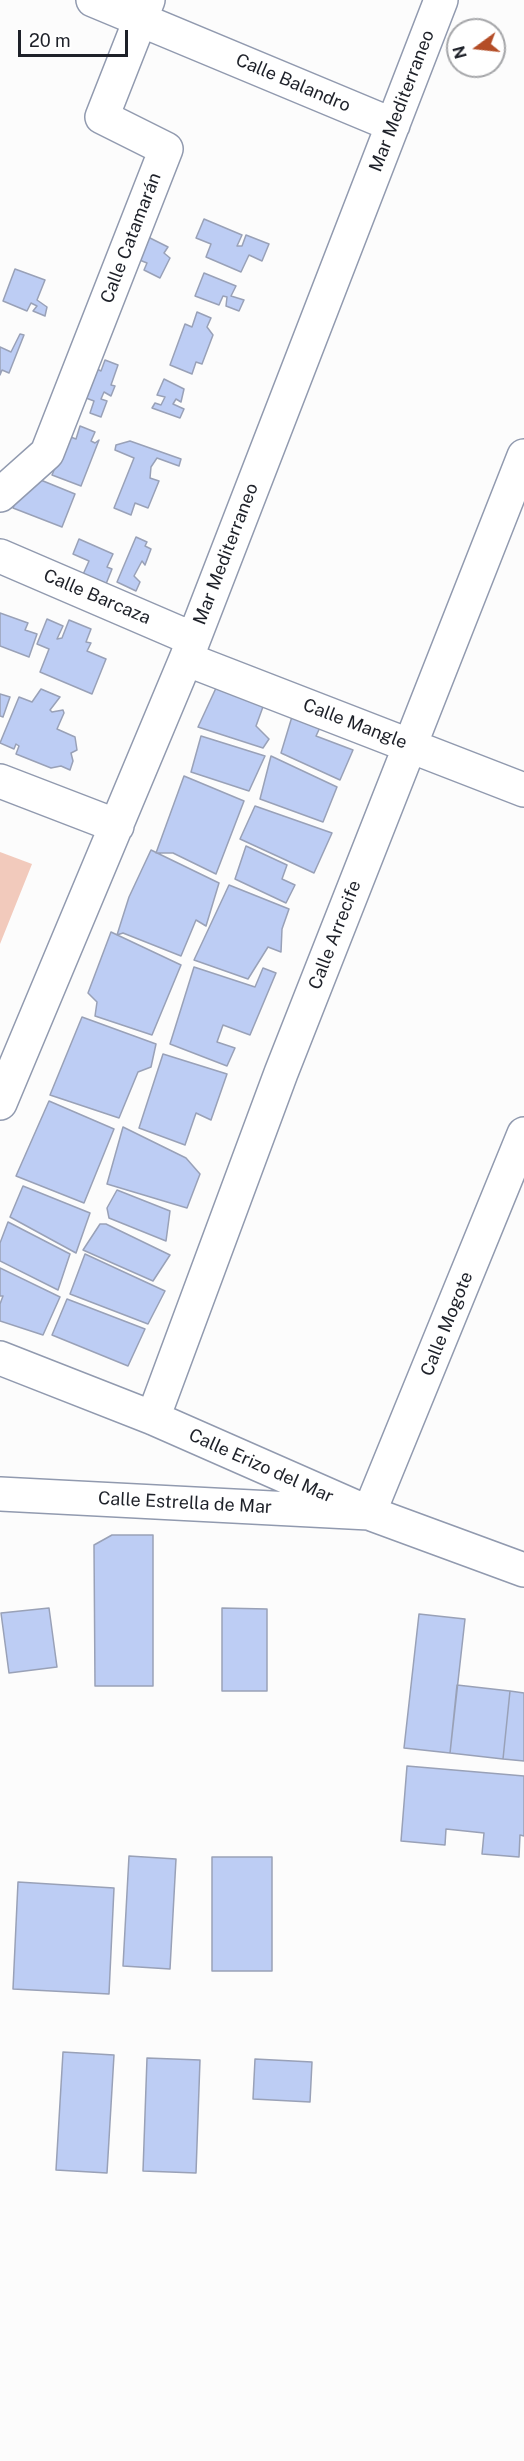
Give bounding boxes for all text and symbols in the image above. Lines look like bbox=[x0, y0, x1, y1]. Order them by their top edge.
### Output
scale bar bbox=[21, 18, 130, 56]
north arrow bbox=[446, 18, 506, 78]
street label: Mar Mediterraneo bbox=[365, 27, 439, 175]
text: 20 m bbox=[29, 30, 71, 51]
text: N bbox=[449, 44, 471, 61]
street label: Calle Balandro bbox=[232, 49, 354, 117]
street label: Calle Catamarán bbox=[96, 170, 166, 306]
street label: Mar Mediterraneo bbox=[189, 480, 263, 628]
street label: Calle Barcaza bbox=[40, 565, 154, 629]
street label: Calle Mangle bbox=[300, 694, 410, 754]
street label: Calle Arrecife bbox=[304, 877, 366, 993]
street label: Calle Mogote bbox=[416, 1269, 478, 1379]
street label: Calle Erizo del Mar bbox=[185, 1424, 337, 1508]
street label: Calle Estrella de Mar bbox=[98, 1488, 272, 1518]

